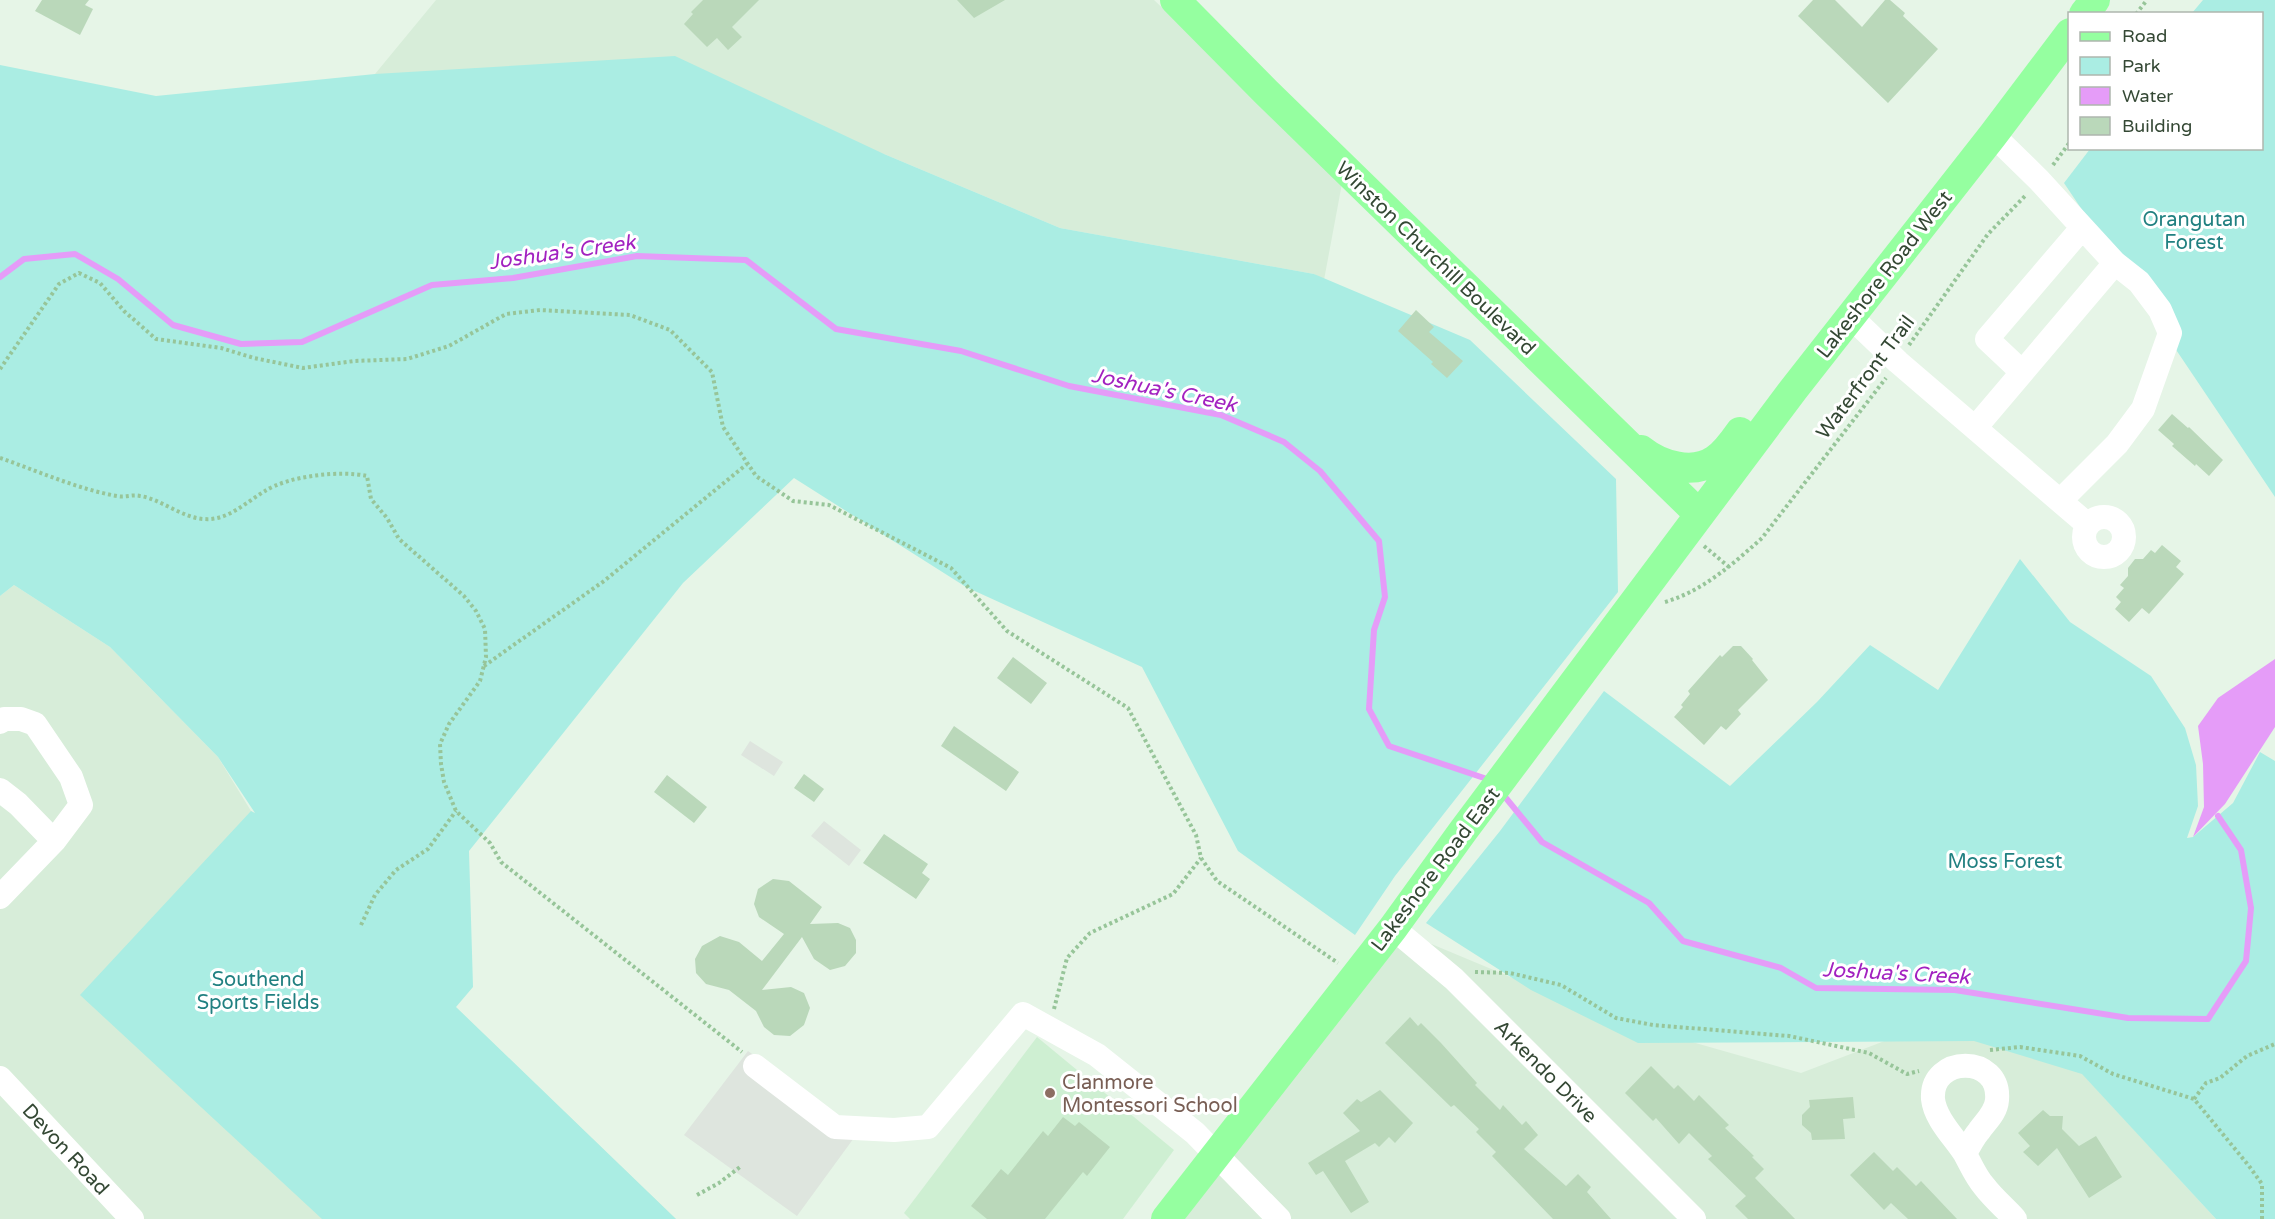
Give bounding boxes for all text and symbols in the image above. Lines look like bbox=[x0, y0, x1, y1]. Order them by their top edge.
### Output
legend bbox=[2068, 12, 2263, 150]
text: Road bbox=[2122, 25, 2167, 47]
text: Park bbox=[2122, 55, 2161, 77]
text: Water bbox=[2122, 85, 2173, 107]
text: Building bbox=[2122, 115, 2192, 137]
street label: Winston Churchill Boulevard bbox=[1330, 157, 1540, 361]
street label: Lakeshore Road West bbox=[1812, 186, 1958, 363]
park label: Orangutan Forest bbox=[2143, 208, 2246, 255]
water label: Joshua's Creek bbox=[487, 230, 638, 275]
street label: Waterfront Trail bbox=[1811, 311, 1920, 444]
water label: Joshua's Creek bbox=[1089, 363, 1240, 418]
street label: Lakeshore Road East bbox=[1366, 783, 1506, 956]
park label: Moss Forest bbox=[1948, 850, 2063, 874]
water label: Joshua's Creek bbox=[1822, 957, 1972, 990]
park label: Southend Sports Fields bbox=[197, 968, 319, 1015]
street label: Arkendo Drive bbox=[1489, 1015, 1602, 1128]
place label: Clanmore Montessori School bbox=[1062, 1071, 1238, 1118]
marker: Clanmore Montessori School bbox=[1043, 1086, 1057, 1100]
street label: Devon Road bbox=[17, 1099, 114, 1200]

